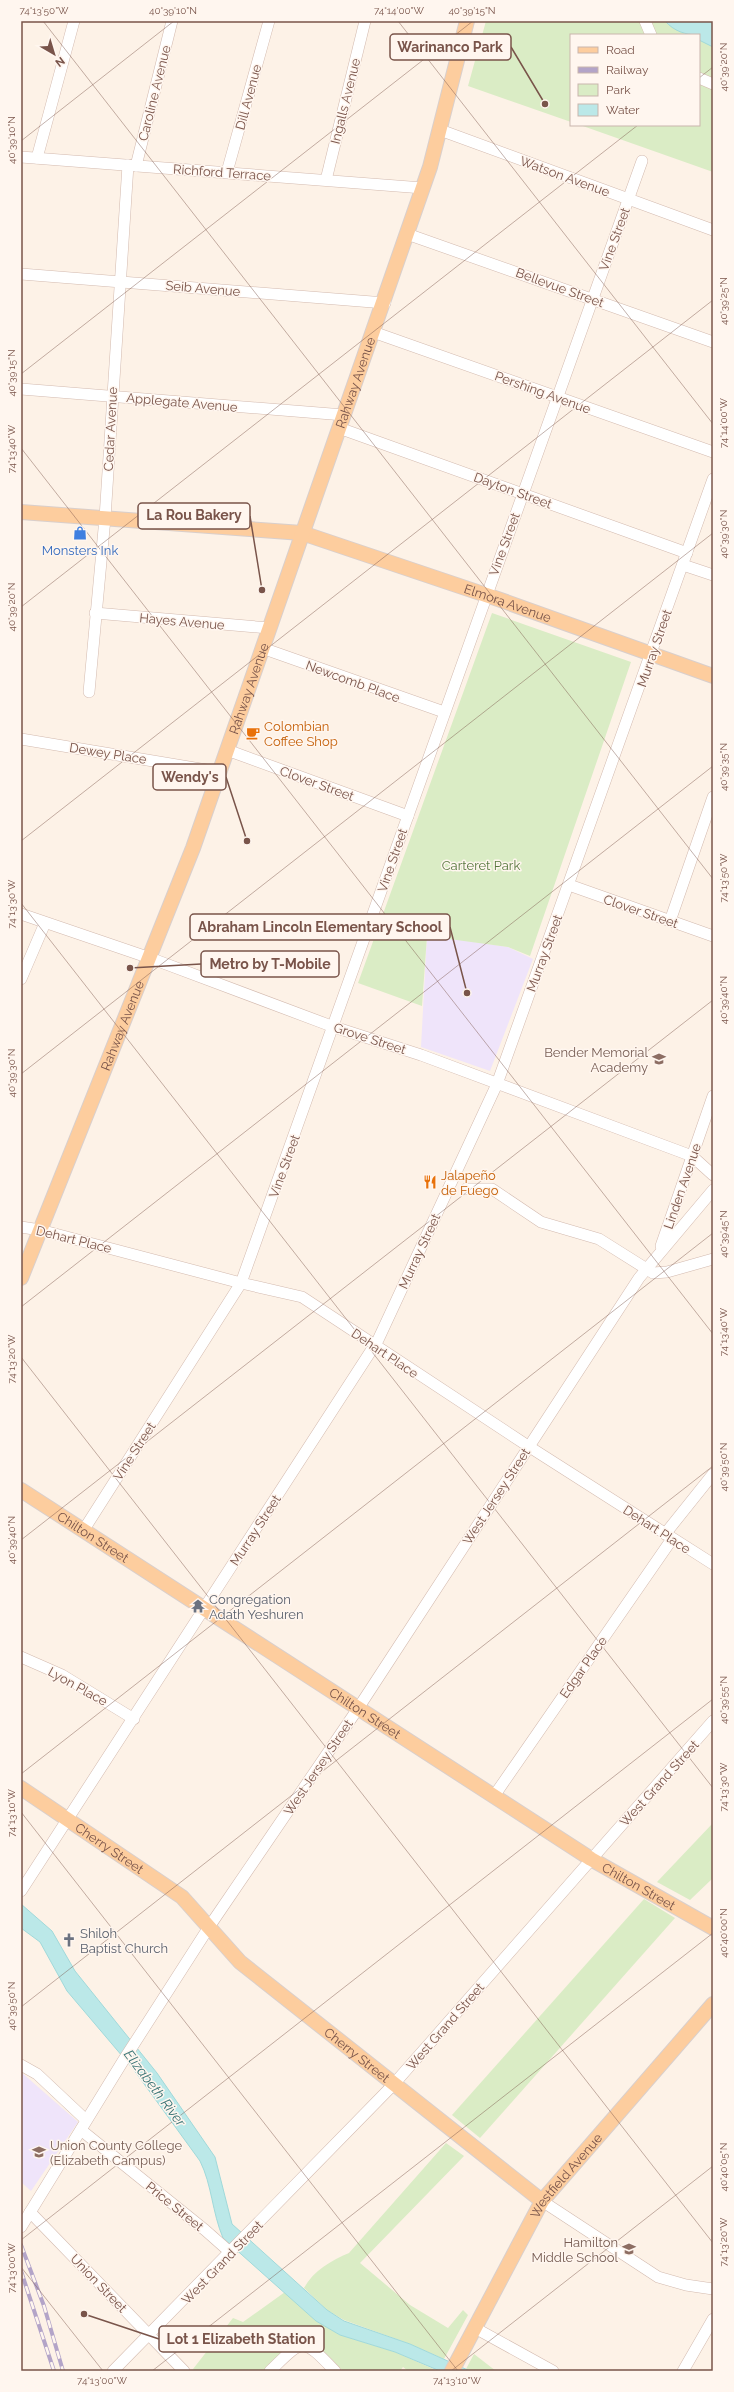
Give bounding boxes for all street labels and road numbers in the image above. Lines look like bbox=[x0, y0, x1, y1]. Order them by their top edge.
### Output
street label: Caroline Avenue bbox=[135, 43, 174, 143]
street label: Ingalls Avenue bbox=[328, 56, 363, 146]
street label: Dill Avenue bbox=[233, 62, 265, 132]
street label: Watson Avenue bbox=[518, 153, 612, 200]
street label: Richford Terrace bbox=[173, 162, 272, 183]
street label: Vine Street bbox=[596, 205, 633, 273]
street label: Bellevue Street bbox=[514, 265, 606, 311]
street label: Seib Avenue bbox=[165, 278, 241, 299]
street label: Rahway Avenue bbox=[333, 335, 378, 430]
street label: Pershing Avenue bbox=[493, 368, 593, 417]
street label: Cedar Avenue bbox=[101, 386, 120, 472]
street label: Applegate Avenue bbox=[126, 390, 238, 415]
street label: Dayton Street bbox=[472, 469, 555, 512]
street label: Vine Street bbox=[486, 510, 523, 578]
street label: Elmora Avenue bbox=[462, 581, 554, 626]
street label: Murray Street bbox=[634, 607, 675, 689]
street label: Hayes Avenue bbox=[139, 610, 226, 633]
street label: Rahway Avenue bbox=[226, 641, 272, 736]
street label: Newcomb Place bbox=[304, 657, 402, 706]
street label: Dewey Place bbox=[68, 740, 148, 767]
street label: Clover Street bbox=[278, 763, 357, 804]
street label: Vine Street bbox=[375, 826, 411, 894]
street label: Clover Street bbox=[602, 892, 681, 931]
street label: Murray Street bbox=[524, 912, 566, 994]
street label: Rahway Avenue bbox=[98, 978, 147, 1073]
street label: Grove Street bbox=[332, 1020, 408, 1057]
street label: Vine Street bbox=[266, 1132, 303, 1200]
street label: Linden Avenue bbox=[661, 1141, 704, 1231]
street label: Murray Street bbox=[396, 1211, 444, 1291]
street label: Dehart Place bbox=[35, 1223, 114, 1256]
street label: Dehart Place bbox=[349, 1326, 421, 1381]
street label: Vine Street bbox=[110, 1419, 159, 1483]
street label: West Jersey Street bbox=[460, 1445, 534, 1547]
street label: Murray Street bbox=[227, 1492, 284, 1568]
street label: Dehart Place bbox=[620, 1502, 694, 1557]
street label: Chilton Street bbox=[54, 1509, 132, 1566]
street label: Edgar Place bbox=[557, 1633, 610, 1701]
street label: Lyon Place bbox=[46, 1664, 110, 1709]
street label: Chilton Street bbox=[326, 1685, 404, 1742]
street label: West Jersey Street bbox=[281, 1716, 356, 1818]
street label: West Grand Street bbox=[617, 1737, 702, 1829]
street label: Cherry Street bbox=[72, 1820, 147, 1877]
street label: Chilton Street bbox=[599, 1860, 679, 1914]
street label: West Grand Street bbox=[404, 1979, 488, 2073]
street label: Cherry Street bbox=[321, 2025, 393, 2086]
street label: Westfield Avenue bbox=[527, 2130, 606, 2221]
street label: Price Street bbox=[143, 2179, 207, 2235]
street label: West Grand Street bbox=[179, 2217, 266, 2307]
street label: Union Street bbox=[67, 2251, 130, 2316]

